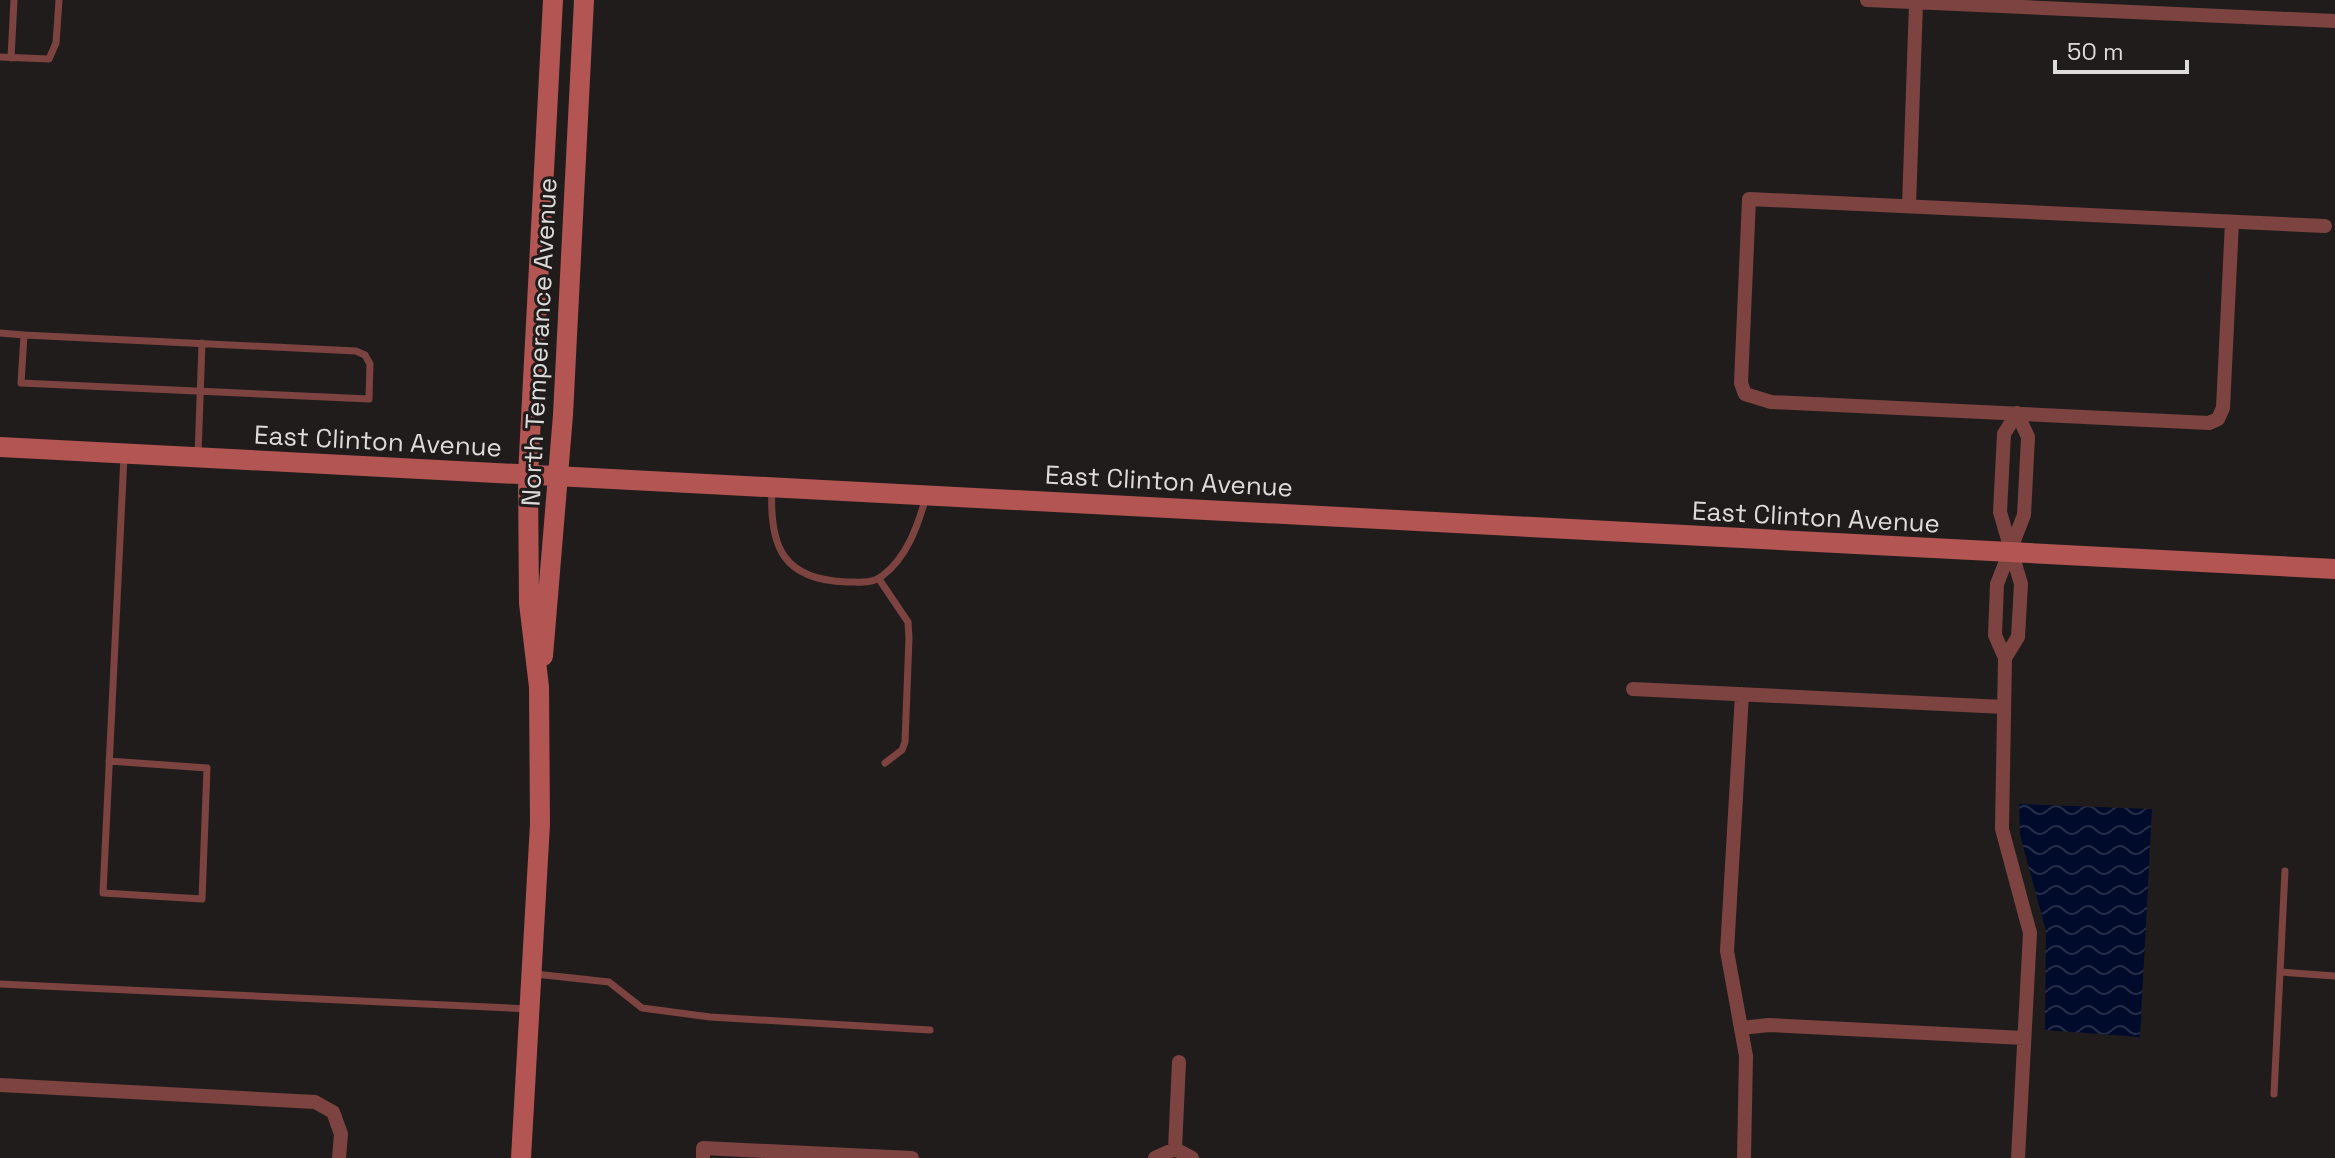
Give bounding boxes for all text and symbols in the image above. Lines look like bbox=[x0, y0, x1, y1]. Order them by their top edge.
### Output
scale bar bbox=[2055, 24, 2187, 74]
text: 50 m bbox=[2067, 36, 2124, 67]
street label: North Temperance Avenue bbox=[513, 177, 565, 507]
street label: East Clinton Avenue bbox=[253, 418, 503, 464]
street label: East Clinton Avenue bbox=[1044, 458, 1294, 504]
street label: East Clinton Avenue bbox=[1691, 494, 1941, 540]

